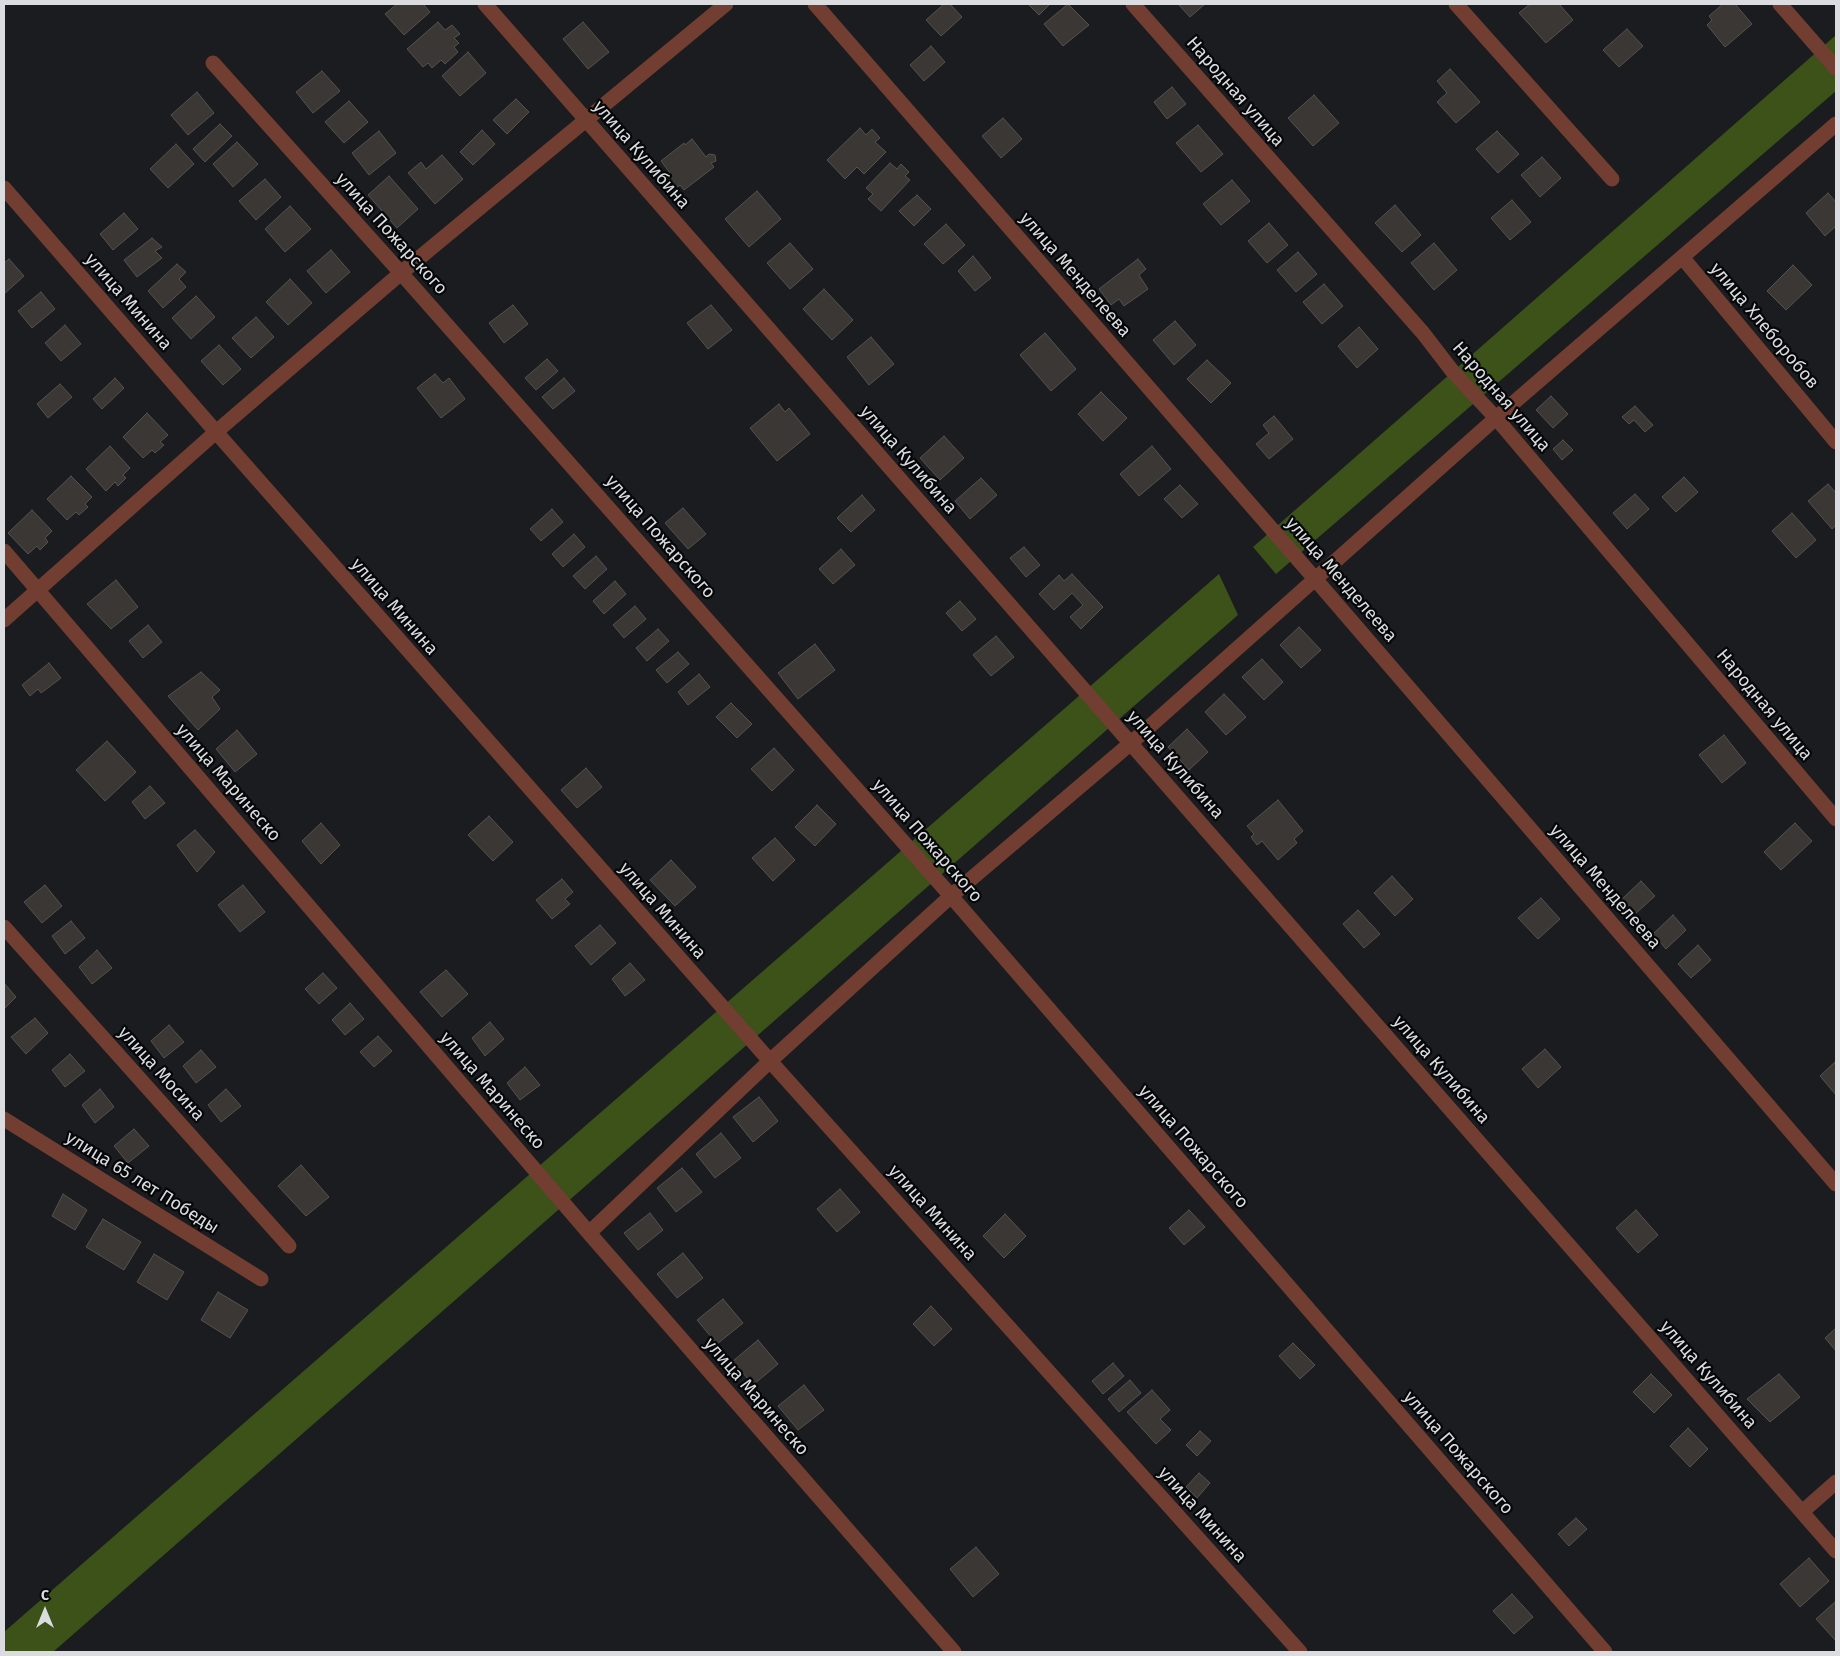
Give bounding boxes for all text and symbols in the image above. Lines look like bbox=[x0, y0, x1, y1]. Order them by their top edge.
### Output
street label: Народная улица bbox=[1181, 33, 1289, 151]
street label: улица Кулибина bbox=[588, 96, 694, 214]
street label: улица Пожарского bbox=[331, 169, 451, 299]
street label: улица Менделеева bbox=[1015, 208, 1135, 342]
street label: улица Минина bbox=[80, 249, 176, 355]
street label: улица Хлеборобов bbox=[1705, 259, 1823, 393]
street label: Народная улица bbox=[1447, 338, 1555, 456]
street label: улица Кулибина bbox=[855, 401, 961, 519]
street label: улица Пожарского bbox=[600, 471, 720, 603]
street label: улица Менделеева bbox=[1281, 513, 1401, 647]
street label: улица Минина bbox=[346, 554, 442, 660]
street label: Народная улица bbox=[1711, 645, 1817, 765]
street label: улица Кулибина bbox=[1122, 706, 1228, 824]
street label: улица Маринеско bbox=[171, 720, 285, 846]
street label: улица Пожарского bbox=[867, 775, 987, 907]
street label: улица Менделеева bbox=[1545, 820, 1665, 954]
street label: улица Минина bbox=[614, 858, 710, 964]
street label: улица Кулибина bbox=[1388, 1011, 1494, 1129]
street label: улица Мосина bbox=[113, 1022, 209, 1126]
street label: улица Маринеско bbox=[435, 1028, 549, 1154]
street label: улица Пожарского bbox=[1133, 1081, 1253, 1213]
street label: улица 65 лет Победы bbox=[61, 1127, 223, 1239]
street label: улица Минина bbox=[883, 1161, 981, 1265]
street label: улица Кулибина bbox=[1655, 1316, 1761, 1434]
street label: улица Маринеско bbox=[699, 1334, 813, 1460]
street label: улица Пожарского bbox=[1398, 1387, 1518, 1519]
street label: улица Минина bbox=[1153, 1463, 1251, 1567]
north arrow bbox=[20, 1586, 70, 1636]
text: С bbox=[41, 1587, 49, 1604]

